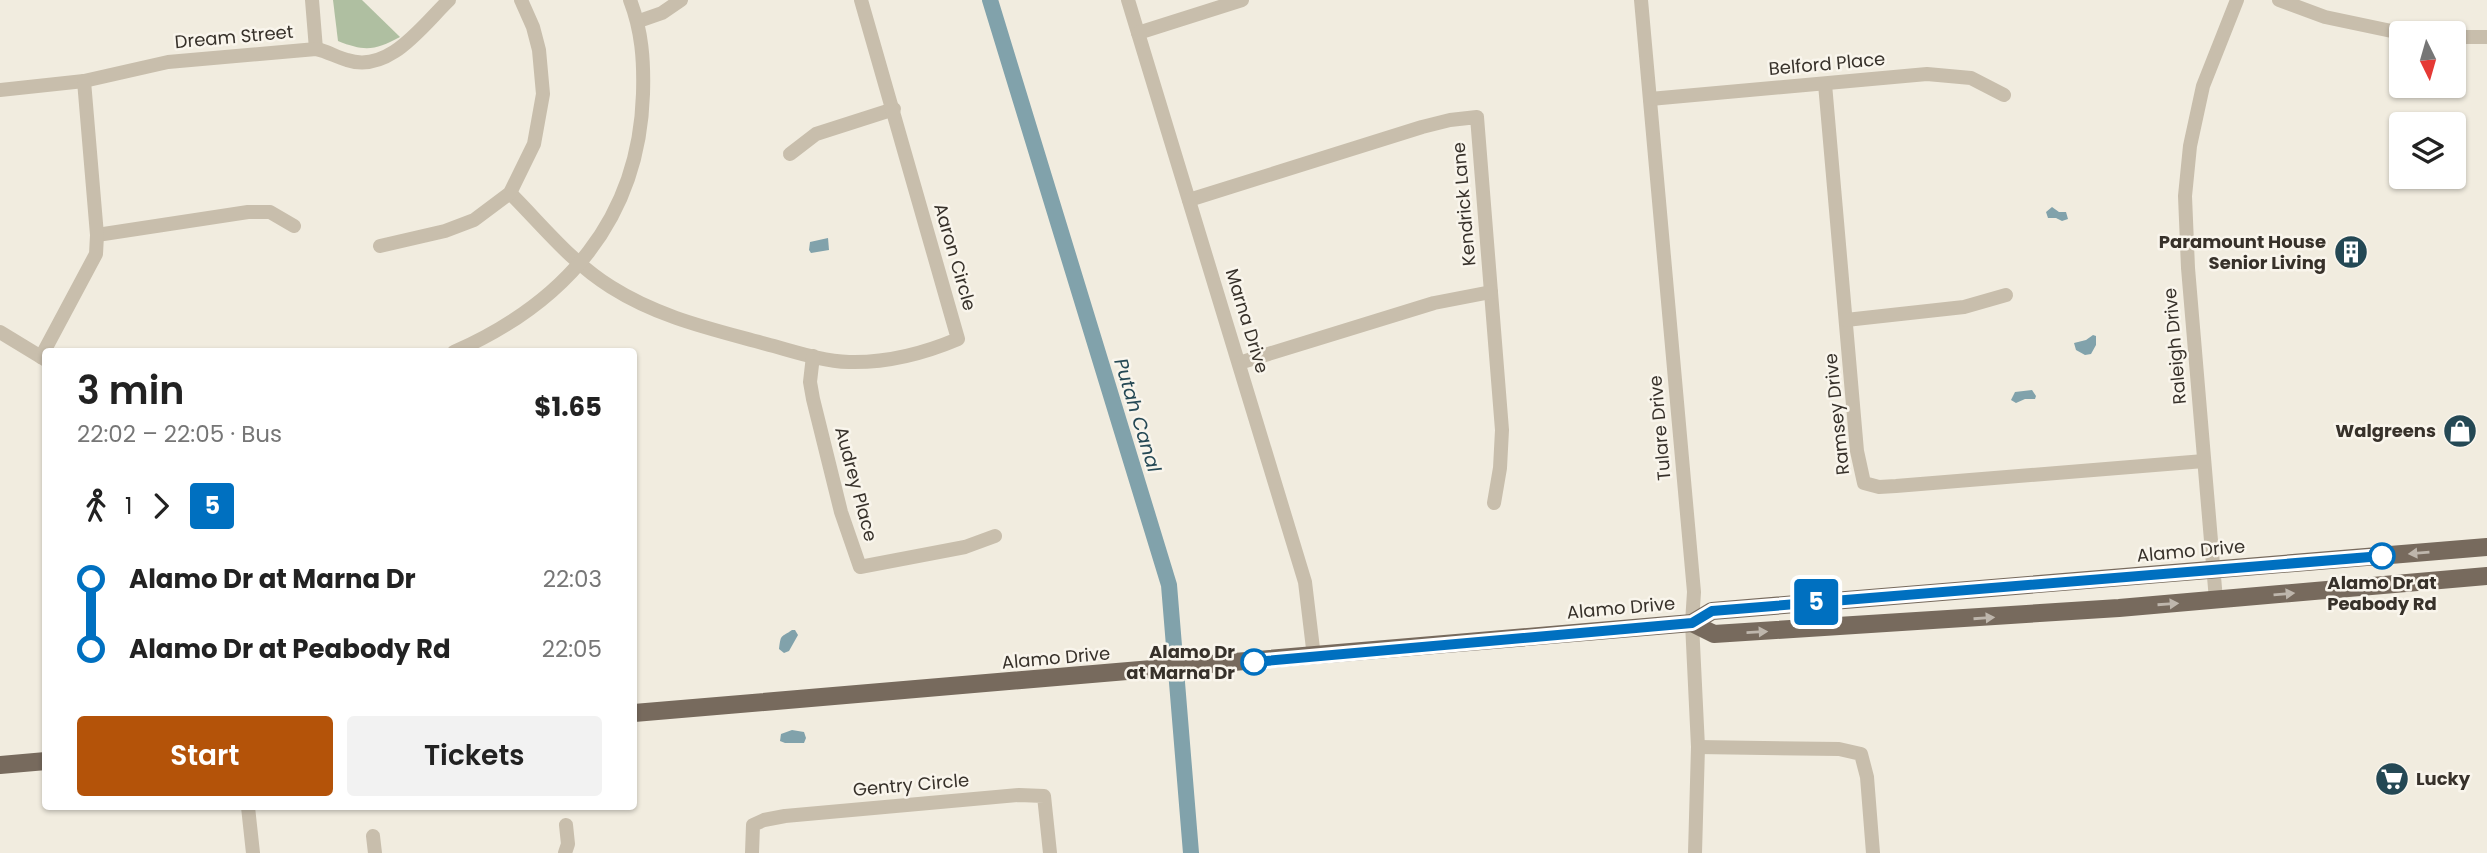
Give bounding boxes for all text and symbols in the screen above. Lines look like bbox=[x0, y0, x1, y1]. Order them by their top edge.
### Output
street label: Dream Street bbox=[174, 19, 294, 54]
north arrow bbox=[2389, 21, 2466, 98]
map controls bbox=[2389, 21, 2466, 189]
street label: Belford Place bbox=[1768, 46, 1886, 81]
button: layers bbox=[2389, 112, 2466, 189]
street label: Kendrick Lane bbox=[1446, 141, 1481, 267]
street label: Aaron Circle bbox=[928, 200, 983, 313]
place label: Paramount House Senior Living bbox=[2159, 229, 2326, 275]
building icon: Paramount House Senior Living bbox=[2332, 233, 2370, 271]
street label: Marna Drive bbox=[1220, 266, 1275, 376]
street label: Raleigh Drive bbox=[2157, 287, 2192, 405]
street label: Ramsey Drive bbox=[1818, 352, 1855, 476]
water label: Putah Canal bbox=[1107, 355, 1168, 476]
text: 3 min bbox=[77, 364, 184, 417]
street label: Tulare Drive bbox=[1642, 374, 1677, 482]
text: $1.65 bbox=[534, 389, 602, 425]
shop icon: Walgreens bbox=[2441, 412, 2479, 450]
text: 22:02 – 22:05 · Bus bbox=[77, 418, 282, 450]
place label: Walgreens bbox=[2335, 418, 2436, 443]
street label: Audrey Place bbox=[829, 424, 884, 544]
icon: walk bbox=[77, 487, 115, 525]
icon: forward bbox=[142, 487, 180, 525]
text: 5 bbox=[204, 489, 220, 522]
text: 1 bbox=[125, 490, 132, 522]
street label: Alamo Drive bbox=[2136, 533, 2246, 568]
marker: Alamo Dr at Peabody Rd bbox=[2369, 543, 2395, 569]
one-way arrow bbox=[2408, 548, 2430, 559]
text: Alamo Dr at Marna Dr bbox=[129, 561, 416, 597]
text: 22:03 bbox=[543, 563, 602, 595]
place label: Alamo Dr at Peabody Rd bbox=[2327, 570, 2437, 616]
line badge: 5 bbox=[1793, 579, 1839, 625]
text: 5 bbox=[1808, 585, 1824, 618]
one-way arrow bbox=[2273, 588, 2295, 599]
street label: Alamo Drive bbox=[1566, 590, 1676, 625]
one-way arrow bbox=[2157, 598, 2179, 609]
one-way arrow bbox=[1974, 612, 1996, 623]
one-way arrow bbox=[1747, 626, 1769, 637]
text: Alamo Dr at Peabody Rd bbox=[129, 631, 451, 667]
text: 22:05 bbox=[542, 633, 602, 665]
place label: Alamo Dr at Marna Dr bbox=[1126, 639, 1235, 685]
street label: Alamo Drive bbox=[1001, 640, 1111, 675]
marker: Alamo Dr at Marna Dr bbox=[1241, 649, 1267, 675]
button: Start bbox=[77, 716, 333, 796]
button: Tickets bbox=[347, 716, 602, 796]
supermarket icon: Lucky bbox=[2373, 760, 2411, 798]
place label: Lucky bbox=[2416, 766, 2471, 791]
street label: Gentry Circle bbox=[852, 767, 970, 802]

